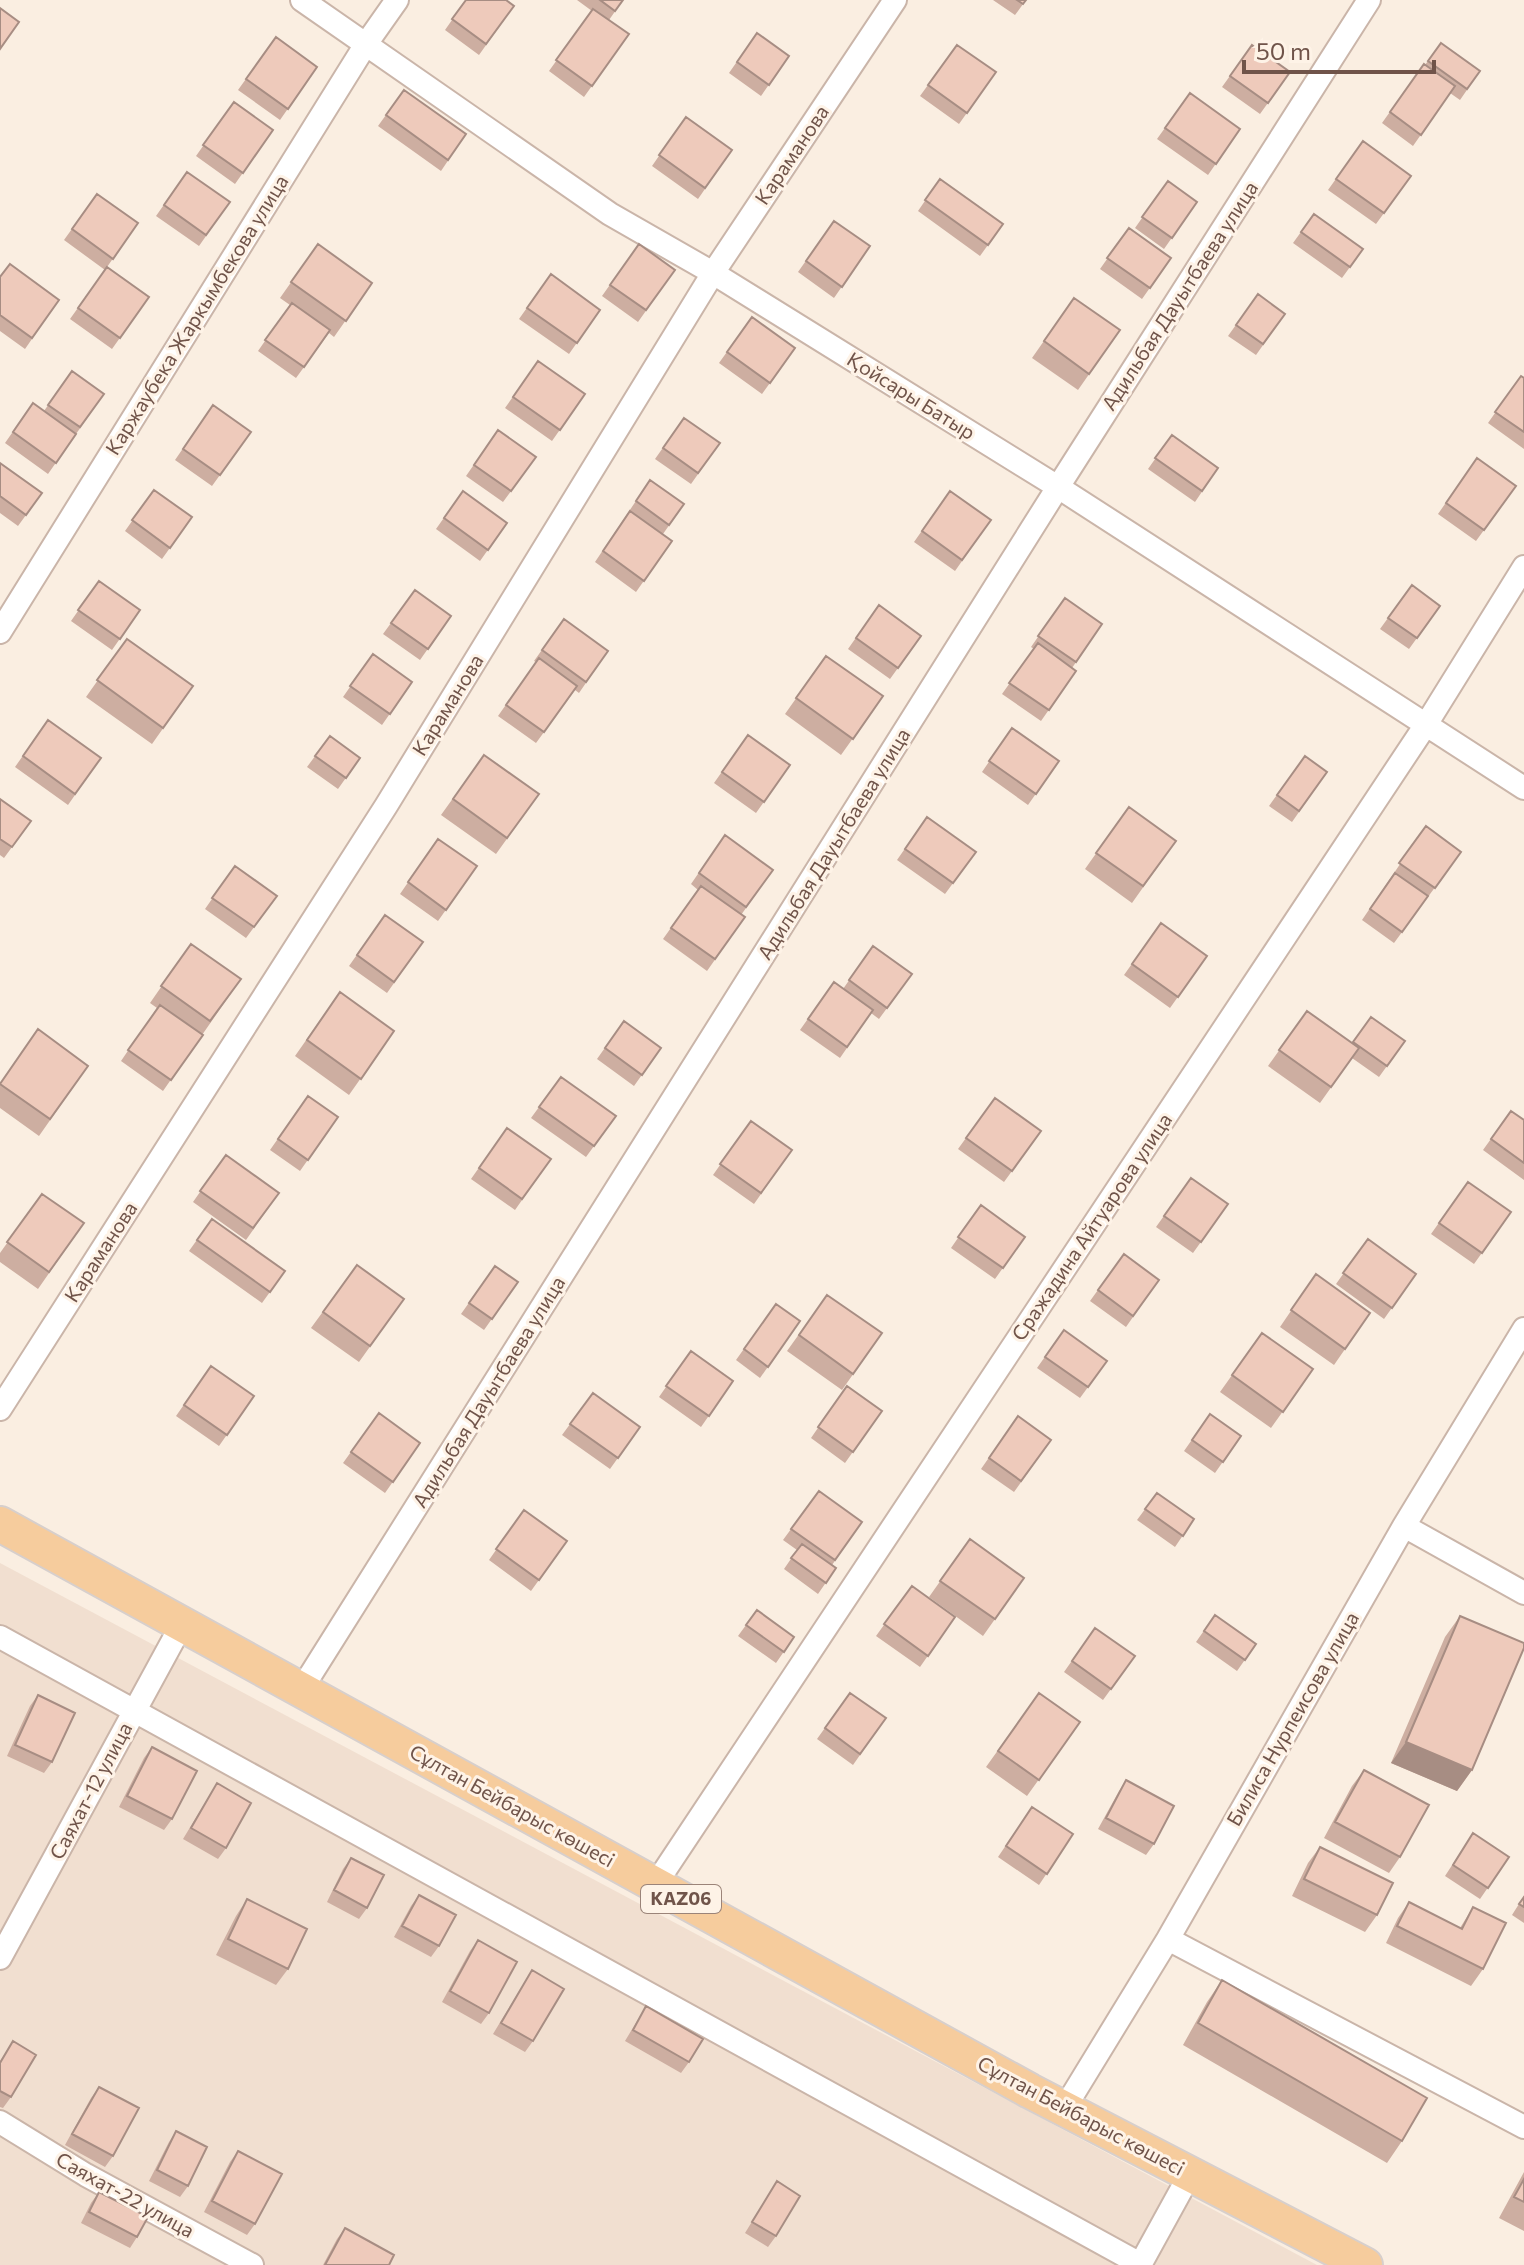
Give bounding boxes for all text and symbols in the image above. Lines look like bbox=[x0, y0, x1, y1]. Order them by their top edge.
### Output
scale bar bbox=[1244, 24, 1434, 74]
text: 50 m bbox=[1256, 36, 1311, 65]
street label: Караманова bbox=[749, 100, 833, 209]
street label: Каржаубека Жаркымбекова улица bbox=[100, 170, 293, 459]
street label: Адильбая Дауытбаева улица bbox=[1096, 176, 1262, 414]
street label: Қойсары Батыр bbox=[843, 346, 980, 444]
street label: Караманова bbox=[407, 649, 488, 759]
street label: Адильбая Дауытбаева улица bbox=[752, 723, 914, 964]
street label: Сражадина Айтуарова улица bbox=[1006, 1108, 1176, 1345]
street label: Караманова bbox=[59, 1197, 141, 1306]
street label: Адильбая Дауытбаева улица bbox=[407, 1271, 569, 1512]
street label: Билиса Нурпеисова улица bbox=[1221, 1607, 1363, 1830]
street label: Саяхат-12 улица bbox=[44, 1718, 136, 1863]
street label: Сұлтан Бейбарыс көшесі bbox=[406, 1739, 619, 1872]
road number: KAZ06 bbox=[641, 1885, 721, 1913]
street label: Сұлтан Бейбарыс көшесі bbox=[974, 2050, 1189, 2180]
street label: Саяхат-22 улица bbox=[52, 2146, 199, 2242]

